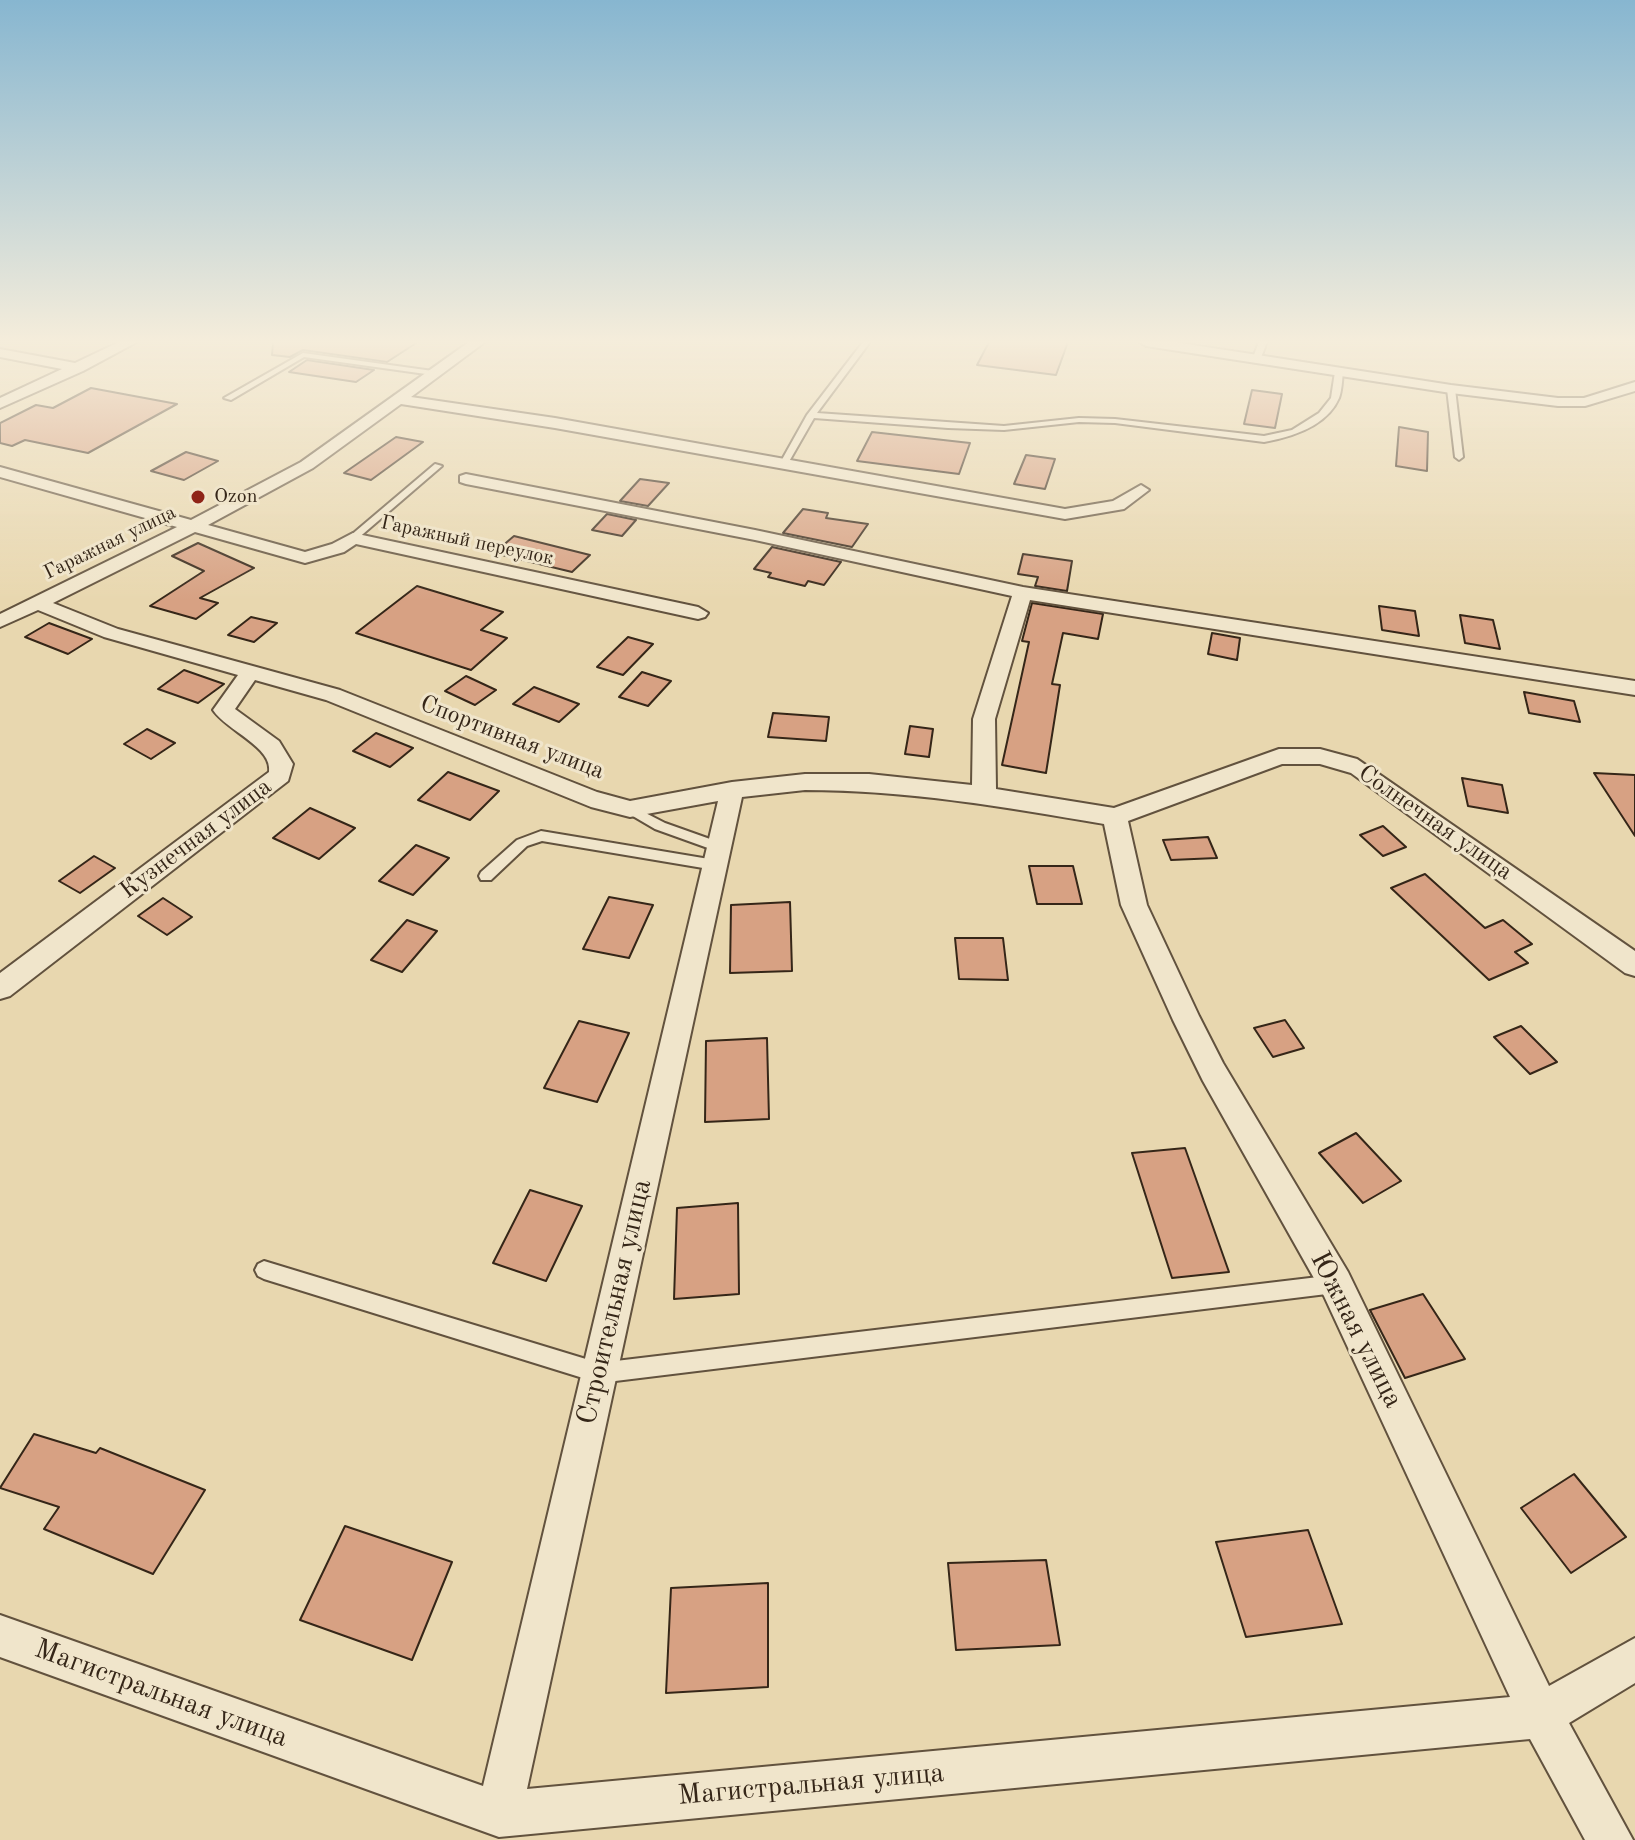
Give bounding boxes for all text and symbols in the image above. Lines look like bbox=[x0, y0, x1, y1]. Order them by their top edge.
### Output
place label: Ozon bbox=[214, 485, 258, 509]
marker: Ozon bbox=[189, 488, 207, 506]
street label: Гаражная улица bbox=[40, 501, 180, 585]
street label: Гаражный переулок bbox=[378, 511, 556, 571]
street label: Спортивная улица bbox=[416, 690, 608, 786]
street label: Солнечная улица bbox=[1352, 759, 1518, 887]
street label: Кузнечная улица bbox=[114, 773, 278, 905]
street label: Строительная улица bbox=[570, 1176, 660, 1428]
street label: Южная улица bbox=[1302, 1246, 1410, 1414]
street label: Магистральная улица bbox=[30, 1633, 292, 1755]
street label: Магистральная улица bbox=[676, 1757, 946, 1813]

